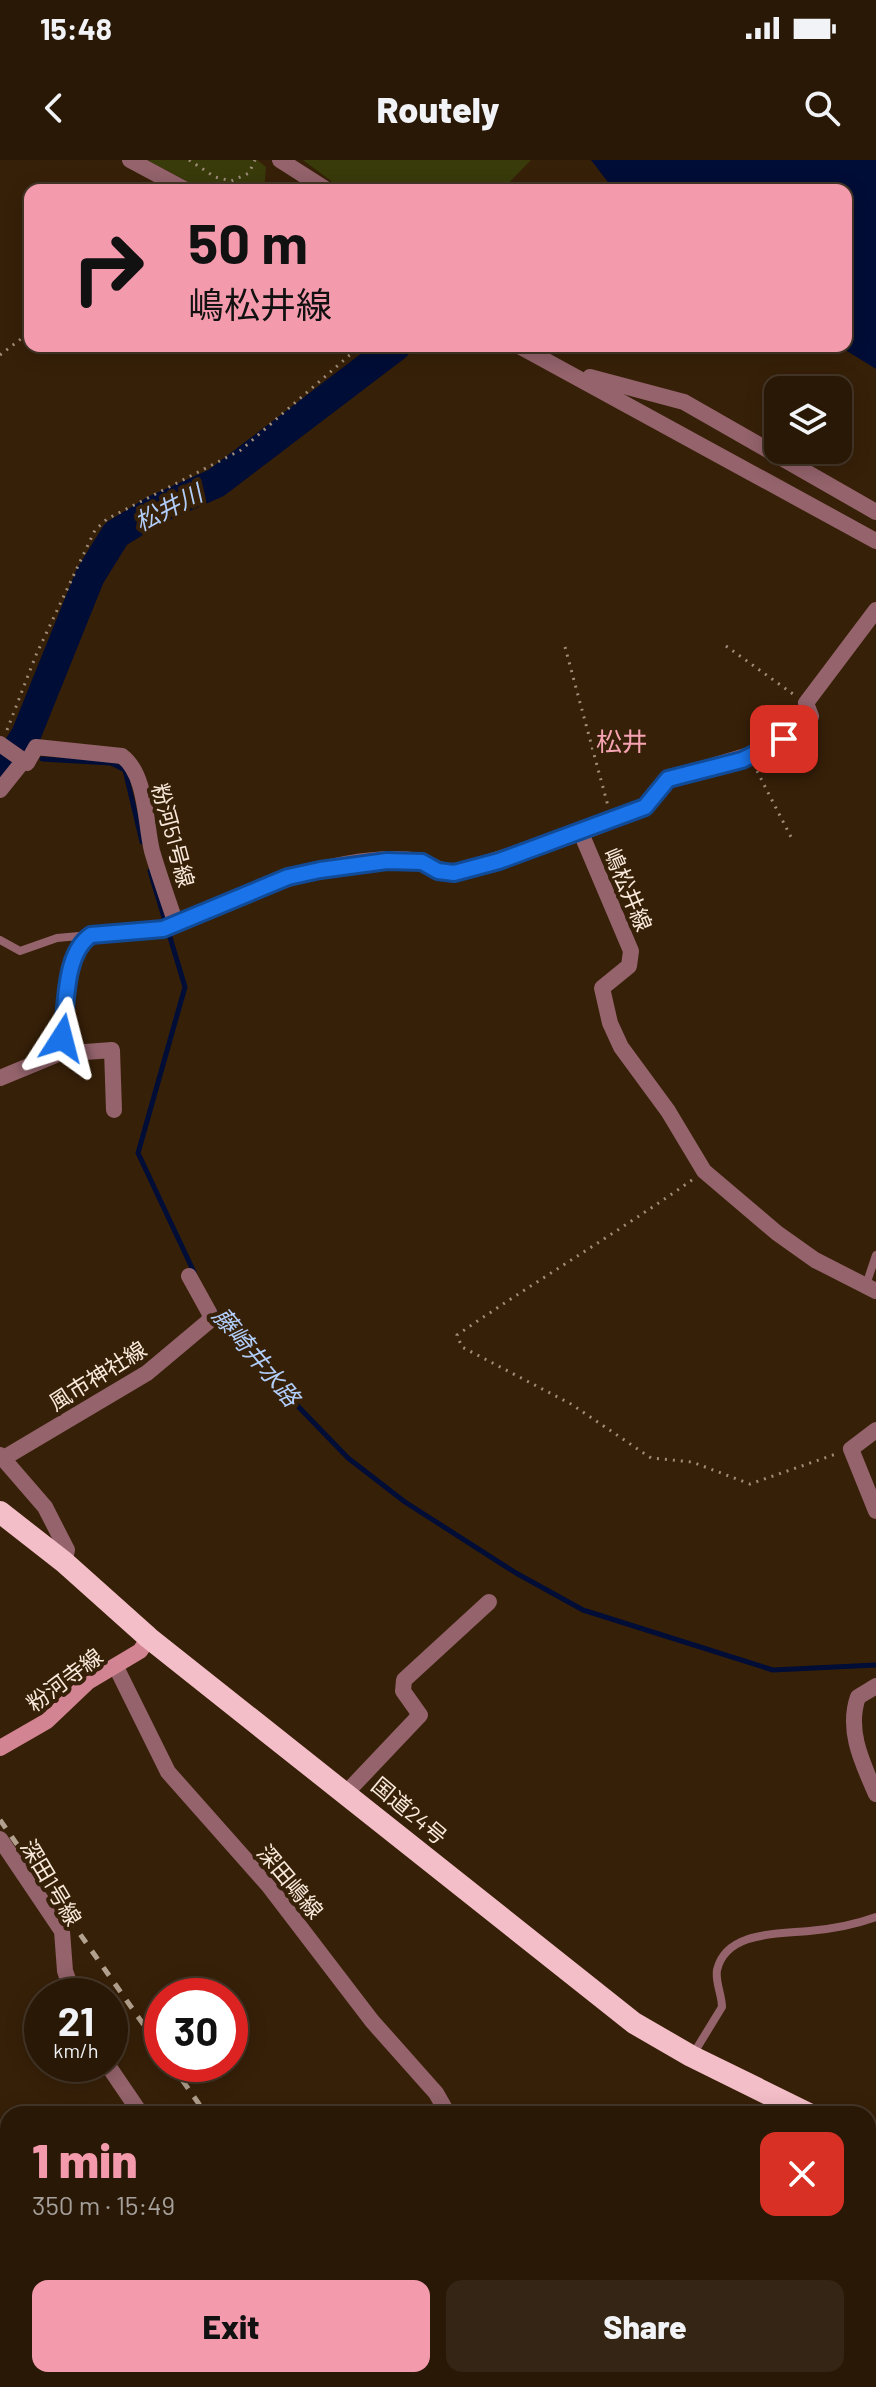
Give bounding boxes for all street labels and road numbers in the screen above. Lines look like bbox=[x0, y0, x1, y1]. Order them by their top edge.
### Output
street label: 粉河51号線 bbox=[148, 780, 200, 890]
street label: 嶋松井線 bbox=[600, 843, 658, 935]
street label: 風市神社線 bbox=[43, 1335, 151, 1415]
street label: 粉河寺線 bbox=[21, 1642, 107, 1716]
street label: 国道24号 bbox=[367, 1771, 453, 1849]
street label: 深田1号線 bbox=[16, 1834, 88, 1930]
street label: 深田嶋線 bbox=[253, 1839, 329, 1923]

